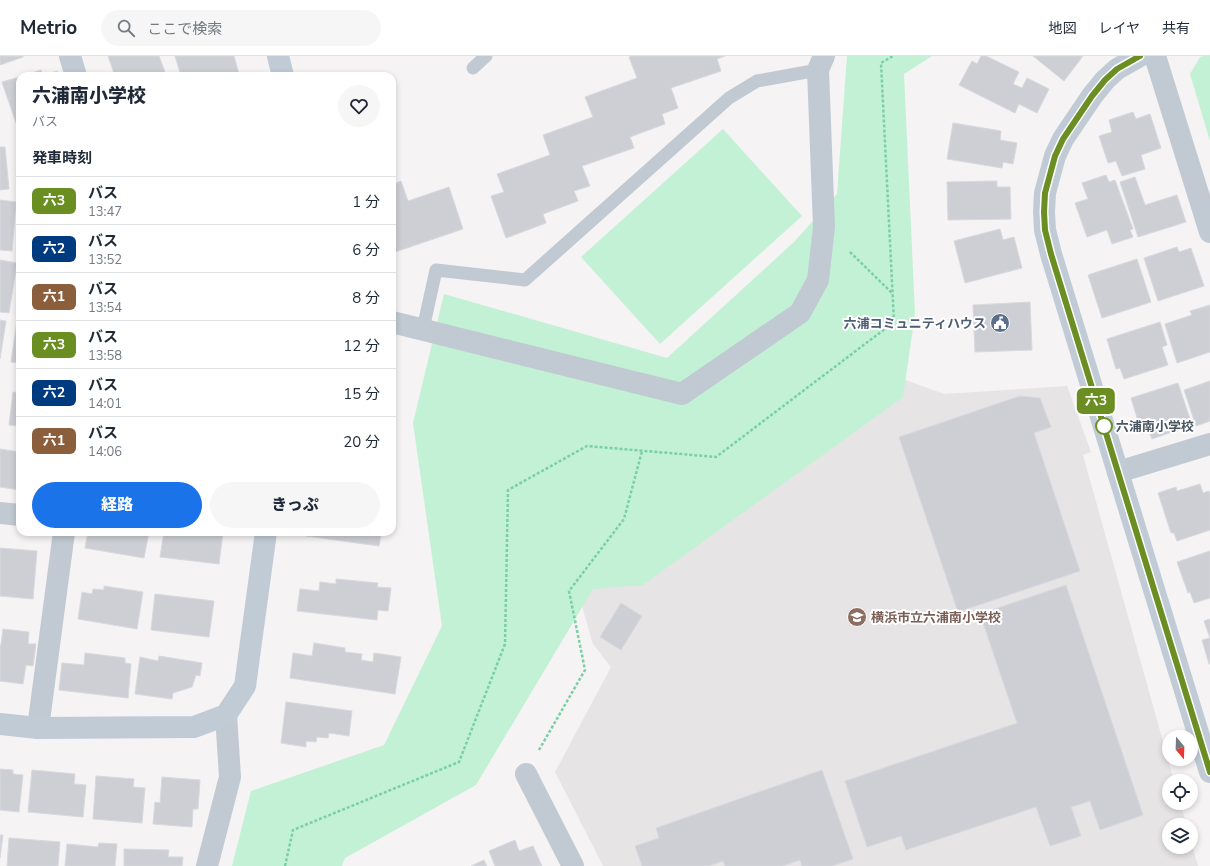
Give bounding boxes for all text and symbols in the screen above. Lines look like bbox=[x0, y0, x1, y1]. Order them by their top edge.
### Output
search box bbox=[101, 10, 381, 46]
text: Metrio bbox=[20, 15, 77, 41]
icon: search bbox=[115, 17, 137, 39]
text: ここで検索 bbox=[147, 19, 222, 39]
text: 地図 bbox=[1048, 19, 1076, 38]
text: レイヤ bbox=[1098, 19, 1140, 38]
text: 共有 bbox=[1162, 19, 1190, 38]
text: 六浦南小学校 bbox=[32, 83, 146, 109]
button: heart bbox=[338, 85, 380, 127]
text: バス bbox=[32, 113, 58, 131]
text: 発車時刻 bbox=[32, 148, 92, 168]
text: バス bbox=[88, 183, 118, 203]
text: 六3 bbox=[43, 191, 65, 210]
text: 1 分 bbox=[352, 192, 380, 212]
text: 13:47 bbox=[88, 203, 122, 221]
text: バス bbox=[88, 231, 118, 251]
text: 六2 bbox=[43, 239, 65, 258]
text: 6 分 bbox=[352, 240, 380, 260]
text: 13:52 bbox=[88, 251, 122, 269]
text: バス bbox=[88, 279, 118, 299]
text: 六1 bbox=[43, 287, 65, 306]
text: 8 分 bbox=[352, 288, 380, 308]
text: 13:54 bbox=[88, 299, 122, 317]
public building icon: 六浦コミュニティハウス bbox=[989, 312, 1011, 334]
place label: 六浦コミュニティハウス bbox=[844, 315, 986, 333]
text: バス bbox=[88, 327, 118, 347]
text: 六3 bbox=[43, 335, 65, 354]
text: 12 分 bbox=[343, 336, 380, 356]
text: 13:58 bbox=[88, 347, 122, 365]
text: バス bbox=[88, 375, 118, 395]
text: 六2 bbox=[43, 383, 65, 402]
text: 15 分 bbox=[343, 384, 380, 404]
line badge: 六3 bbox=[1078, 388, 1114, 414]
text: 六3 bbox=[1085, 391, 1107, 410]
text: 14:01 bbox=[88, 395, 122, 413]
marker: 六浦南小学校 bbox=[1095, 417, 1113, 435]
place label: 六浦南小学校 bbox=[1116, 418, 1194, 436]
text: バス bbox=[88, 423, 118, 443]
text: 六1 bbox=[43, 431, 65, 450]
text: 20 分 bbox=[343, 432, 380, 452]
text: 14:06 bbox=[88, 443, 122, 461]
button: 経路 bbox=[32, 482, 202, 528]
button: きっぷ bbox=[210, 482, 380, 528]
school or university icon: 横浜市立六浦南小学校 bbox=[846, 606, 868, 628]
place label: 横浜市立六浦南小学校 bbox=[871, 609, 1001, 627]
north arrow bbox=[1162, 730, 1198, 766]
map controls bbox=[1162, 730, 1198, 854]
button: locate bbox=[1162, 774, 1198, 810]
button: layers bbox=[1162, 818, 1198, 854]

